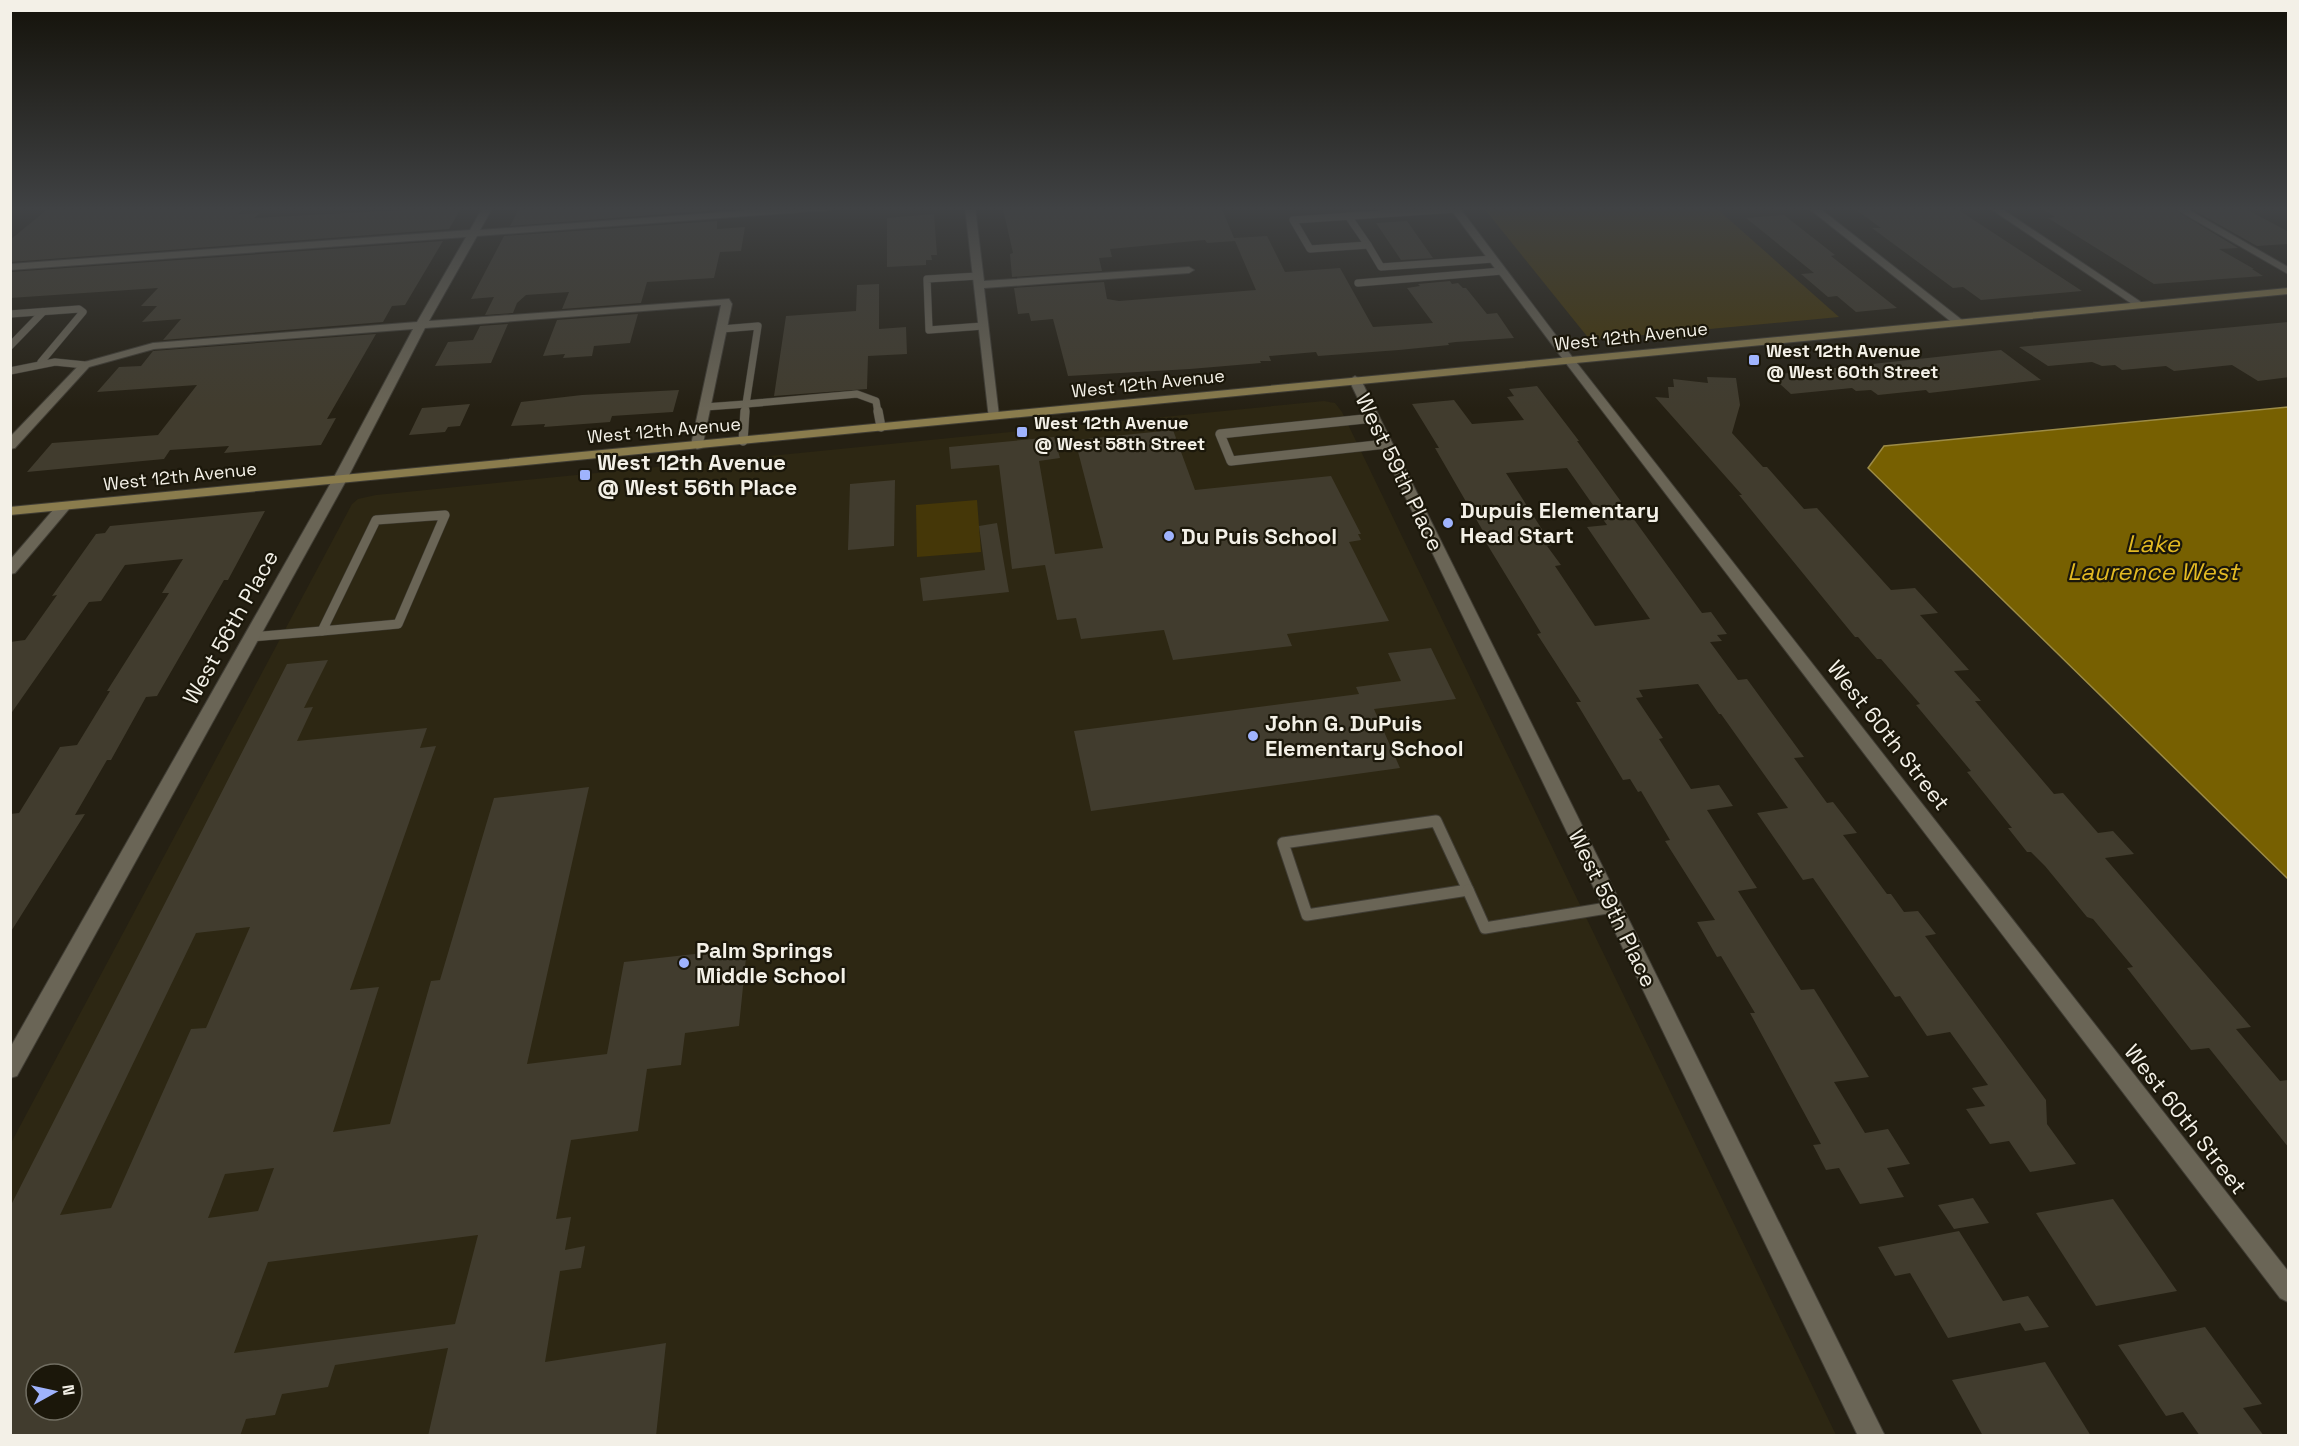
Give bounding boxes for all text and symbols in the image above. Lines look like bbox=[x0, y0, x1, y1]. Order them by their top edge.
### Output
street label: West 12th Avenue bbox=[1553, 317, 1709, 355]
place label: West 12th Avenue @ West 60th Street bbox=[1766, 339, 1938, 383]
marker: West 12th Avenue @ West 60th Street bbox=[1747, 353, 1761, 367]
street label: West 12th Avenue bbox=[1070, 364, 1226, 402]
street label: West 59th Place bbox=[1350, 389, 1450, 555]
place label: West 12th Avenue @ West 58th Street bbox=[1034, 411, 1205, 455]
street label: West 12th Avenue bbox=[586, 412, 742, 448]
marker: West 12th Avenue @ West 58th Street bbox=[1015, 425, 1029, 439]
place label: West 12th Avenue @ West 56th Place bbox=[597, 448, 797, 501]
street label: West 12th Avenue bbox=[102, 457, 258, 495]
marker: West 12th Avenue @ West 56th Place bbox=[578, 468, 592, 482]
place label: Dupuis Elementary Head Start bbox=[1460, 496, 1659, 549]
marker: Dupuis Elementary Head Start bbox=[1441, 516, 1455, 530]
place label: Du Puis School bbox=[1181, 522, 1337, 550]
water label: Lake Laurence West bbox=[2067, 528, 2241, 587]
marker: Du Puis School bbox=[1162, 529, 1176, 543]
street label: West 56th Place bbox=[176, 545, 284, 709]
street label: West 60th Street bbox=[1822, 654, 1956, 816]
place label: John G. DuPuis Elementary School bbox=[1265, 709, 1464, 762]
marker: John G. DuPuis Elementary School bbox=[1246, 729, 1260, 743]
street label: West 59th Place bbox=[1563, 825, 1663, 991]
place label: Palm Springs Middle School bbox=[696, 936, 846, 989]
marker: Palm Springs Middle School bbox=[677, 956, 691, 970]
street label: West 60th Street bbox=[2119, 1038, 2253, 1200]
north arrow bbox=[24, 1362, 84, 1422]
text: N bbox=[57, 1383, 80, 1397]

